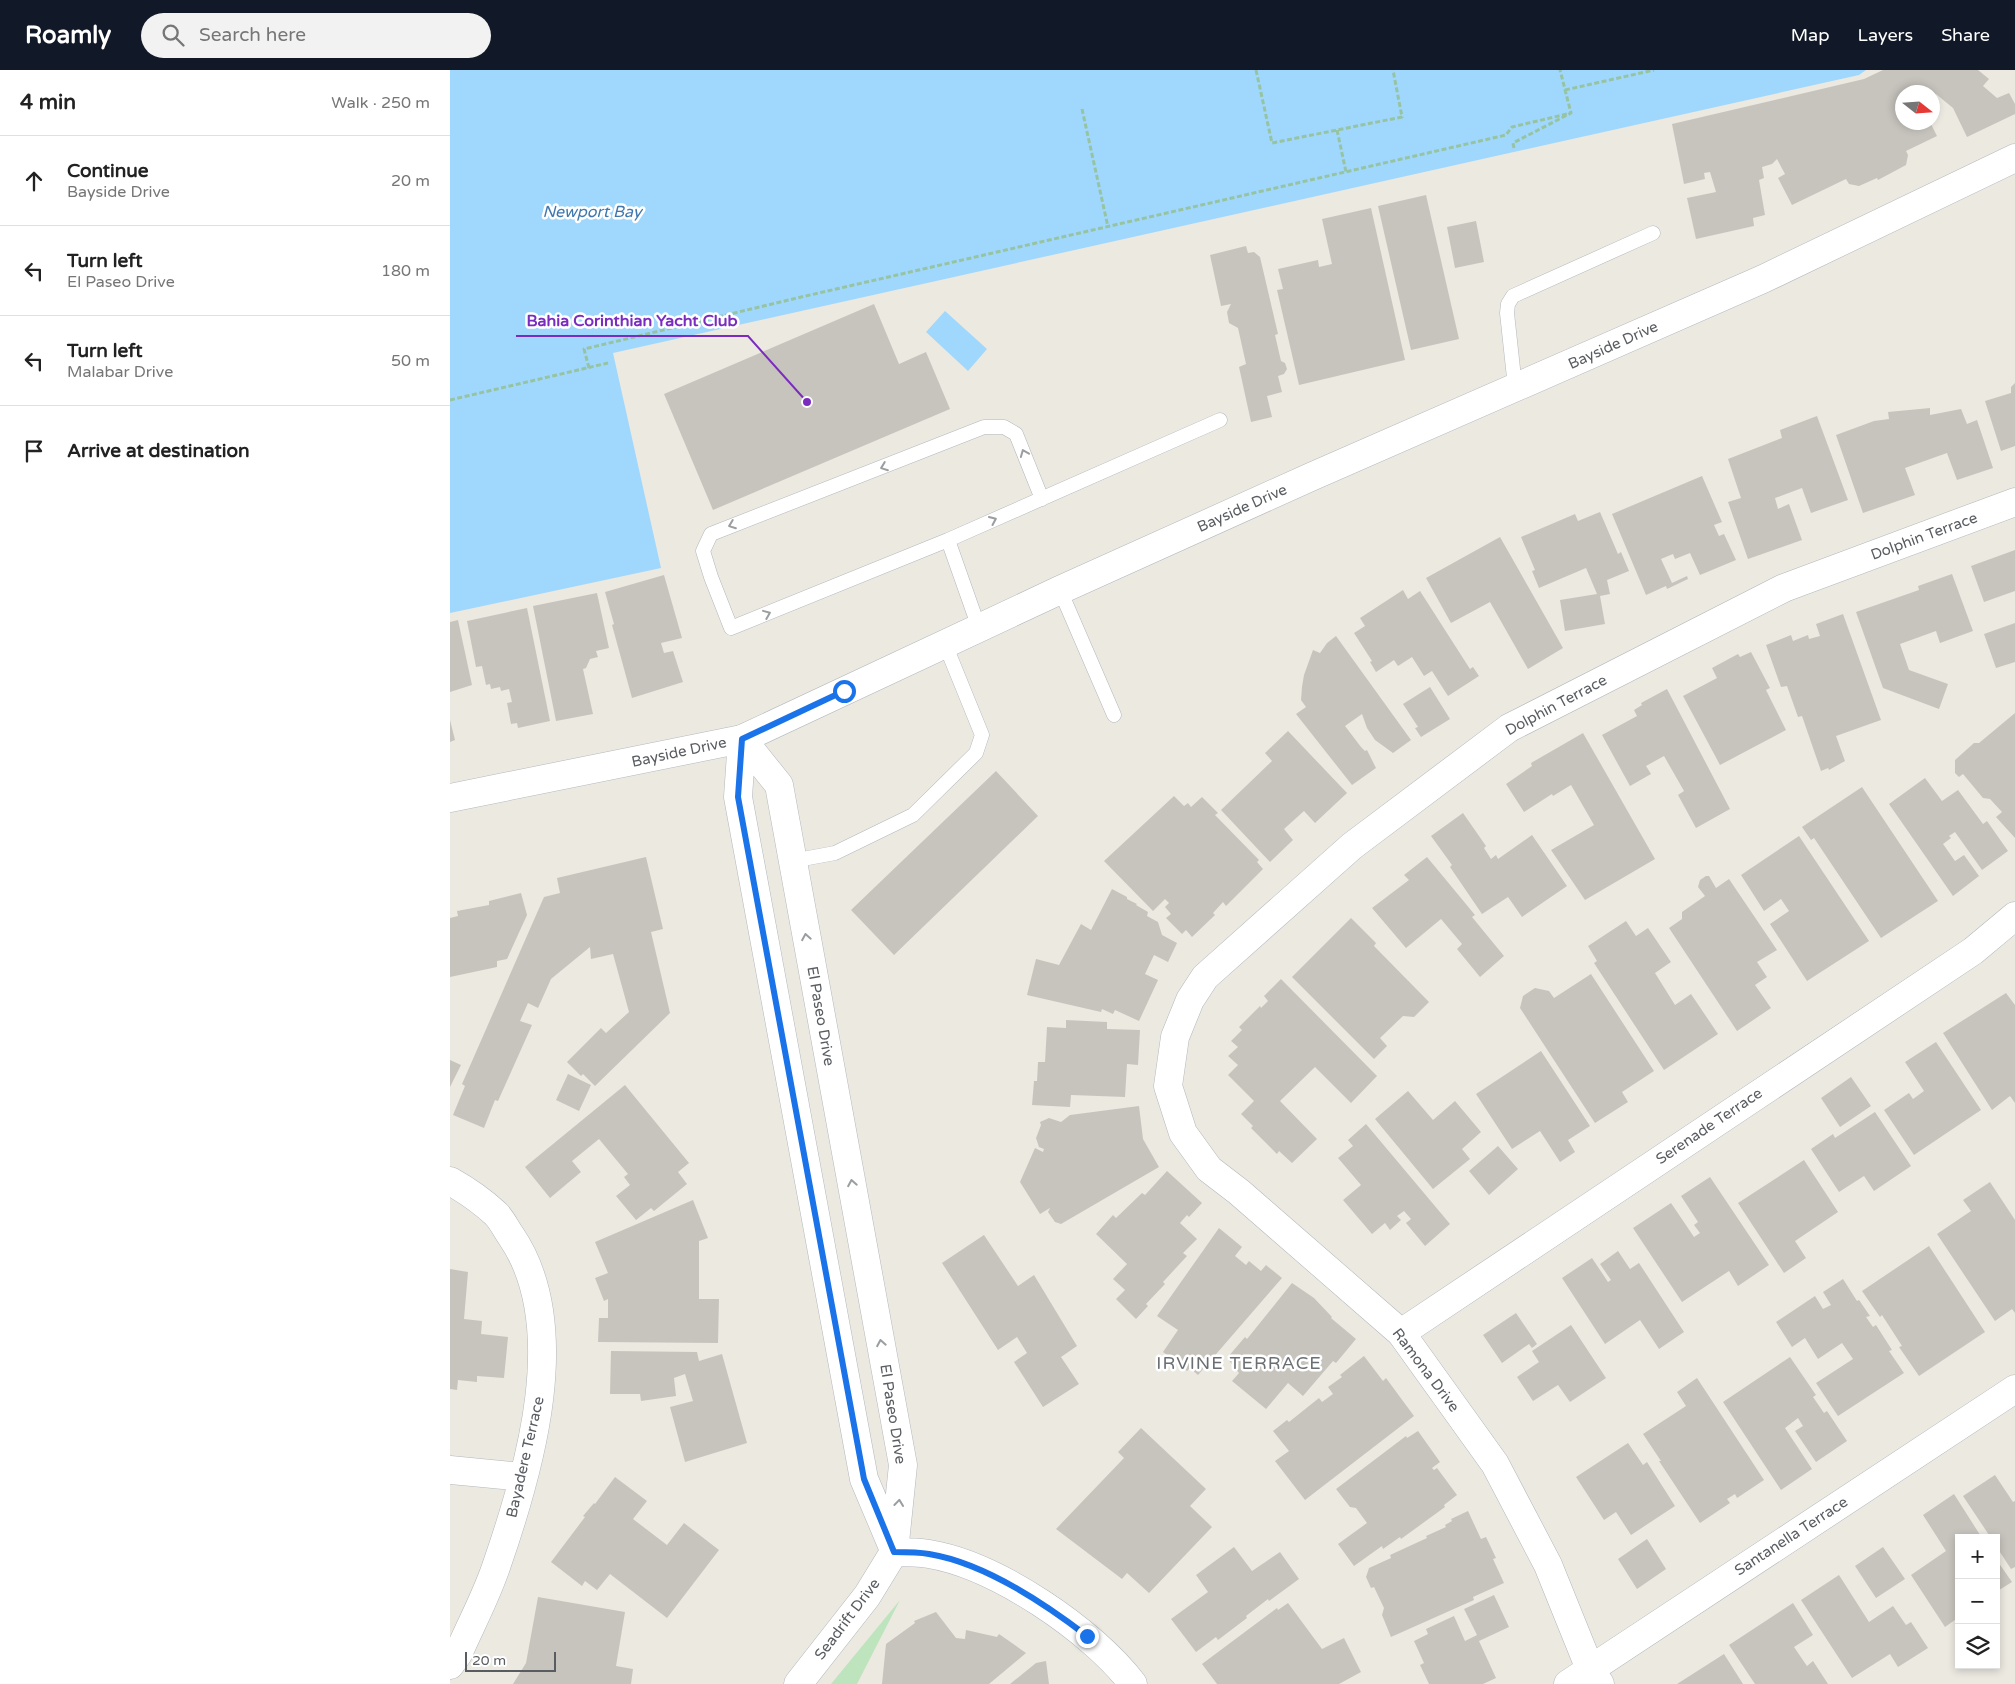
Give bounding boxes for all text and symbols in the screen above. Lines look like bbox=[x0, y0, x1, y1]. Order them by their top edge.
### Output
search box bbox=[141, 13, 491, 58]
text: Roamly bbox=[25, 21, 111, 50]
icon: search bbox=[159, 21, 187, 49]
text: Search here bbox=[199, 24, 306, 46]
text: Map bbox=[1791, 24, 1830, 46]
text: Layers bbox=[1858, 24, 1913, 46]
text: Share bbox=[1941, 24, 1990, 46]
north arrow bbox=[1895, 85, 1940, 130]
text: 4 min bbox=[20, 90, 76, 115]
text: Walk · 250 m bbox=[331, 93, 430, 113]
text: Continue bbox=[67, 160, 149, 182]
icon: ahead bbox=[20, 167, 48, 195]
text: 20 m bbox=[391, 171, 430, 191]
text: Bayside Drive bbox=[67, 182, 170, 202]
water label: Newport Bay bbox=[542, 202, 644, 222]
text: Turn left bbox=[67, 250, 143, 272]
icon: left bbox=[20, 257, 48, 285]
text: 180 m bbox=[381, 261, 430, 281]
text: El Paseo Drive bbox=[67, 272, 175, 292]
callout: Bahia Corinthian Yacht Club bbox=[516, 305, 748, 336]
text: Bahia Corinthian Yacht Club bbox=[526, 311, 738, 331]
street label: Bayside Drive bbox=[1565, 317, 1661, 373]
text: Turn left bbox=[67, 340, 143, 362]
icon: left bbox=[20, 347, 48, 375]
text: 50 m bbox=[391, 351, 430, 371]
text: Malabar Drive bbox=[67, 362, 173, 382]
icon: arrive bbox=[20, 437, 48, 465]
text: Arrive at destination bbox=[67, 440, 250, 462]
one-way arrow bbox=[1019, 450, 1029, 458]
one-way arrow bbox=[880, 461, 888, 471]
street label: Bayside Drive bbox=[1194, 480, 1290, 536]
street label: Dolphin Terrace bbox=[1868, 508, 1980, 564]
one-way arrow bbox=[988, 516, 997, 527]
one-way arrow bbox=[728, 519, 737, 530]
one-way arrow bbox=[762, 610, 771, 620]
street label: Dolphin Terrace bbox=[1502, 671, 1610, 739]
route start bbox=[833, 680, 856, 703]
street label: Bayside Drive bbox=[630, 733, 728, 771]
one-way arrow bbox=[802, 933, 812, 942]
street label: El Paseo Drive bbox=[803, 965, 839, 1067]
street label: Serenade Terrace bbox=[1652, 1084, 1766, 1168]
one-way arrow bbox=[847, 1179, 857, 1188]
street label: Ramona Drive bbox=[1389, 1324, 1463, 1416]
one-way arrow bbox=[876, 1339, 887, 1347]
district label: IRVINE TERRACE bbox=[1156, 1352, 1322, 1374]
street label: El Paseo Drive bbox=[876, 1363, 910, 1465]
street label: Bayadere Terrace bbox=[502, 1395, 548, 1519]
street label: Santanella Terrace bbox=[1731, 1493, 1851, 1579]
one-way arrow bbox=[893, 1499, 904, 1507]
map controls bbox=[1955, 1534, 2000, 1669]
button: + bbox=[1955, 1534, 2000, 1579]
street label: Seadrift Drive bbox=[811, 1575, 883, 1663]
button: − bbox=[1955, 1579, 2000, 1624]
button: layers bbox=[1955, 1624, 2000, 1669]
route end bbox=[1076, 1625, 1099, 1648]
scale bar bbox=[465, 1649, 556, 1672]
text: 20 m bbox=[472, 1652, 506, 1669]

